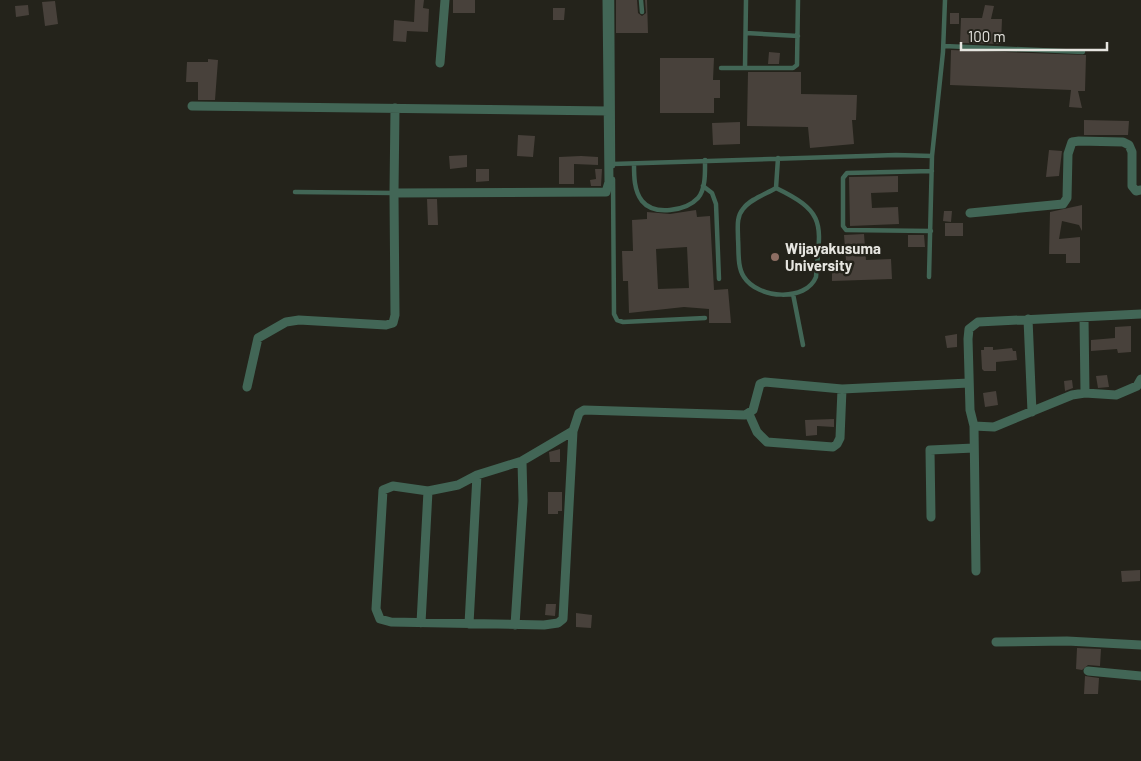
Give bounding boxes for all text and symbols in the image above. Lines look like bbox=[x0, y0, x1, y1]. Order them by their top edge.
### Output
scale bar bbox=[961, 20, 1107, 52]
text: 100 m bbox=[968, 27, 1006, 45]
place label: Wijayakusuma University bbox=[785, 239, 881, 274]
marker: Wijayakusuma University bbox=[769, 251, 781, 263]

